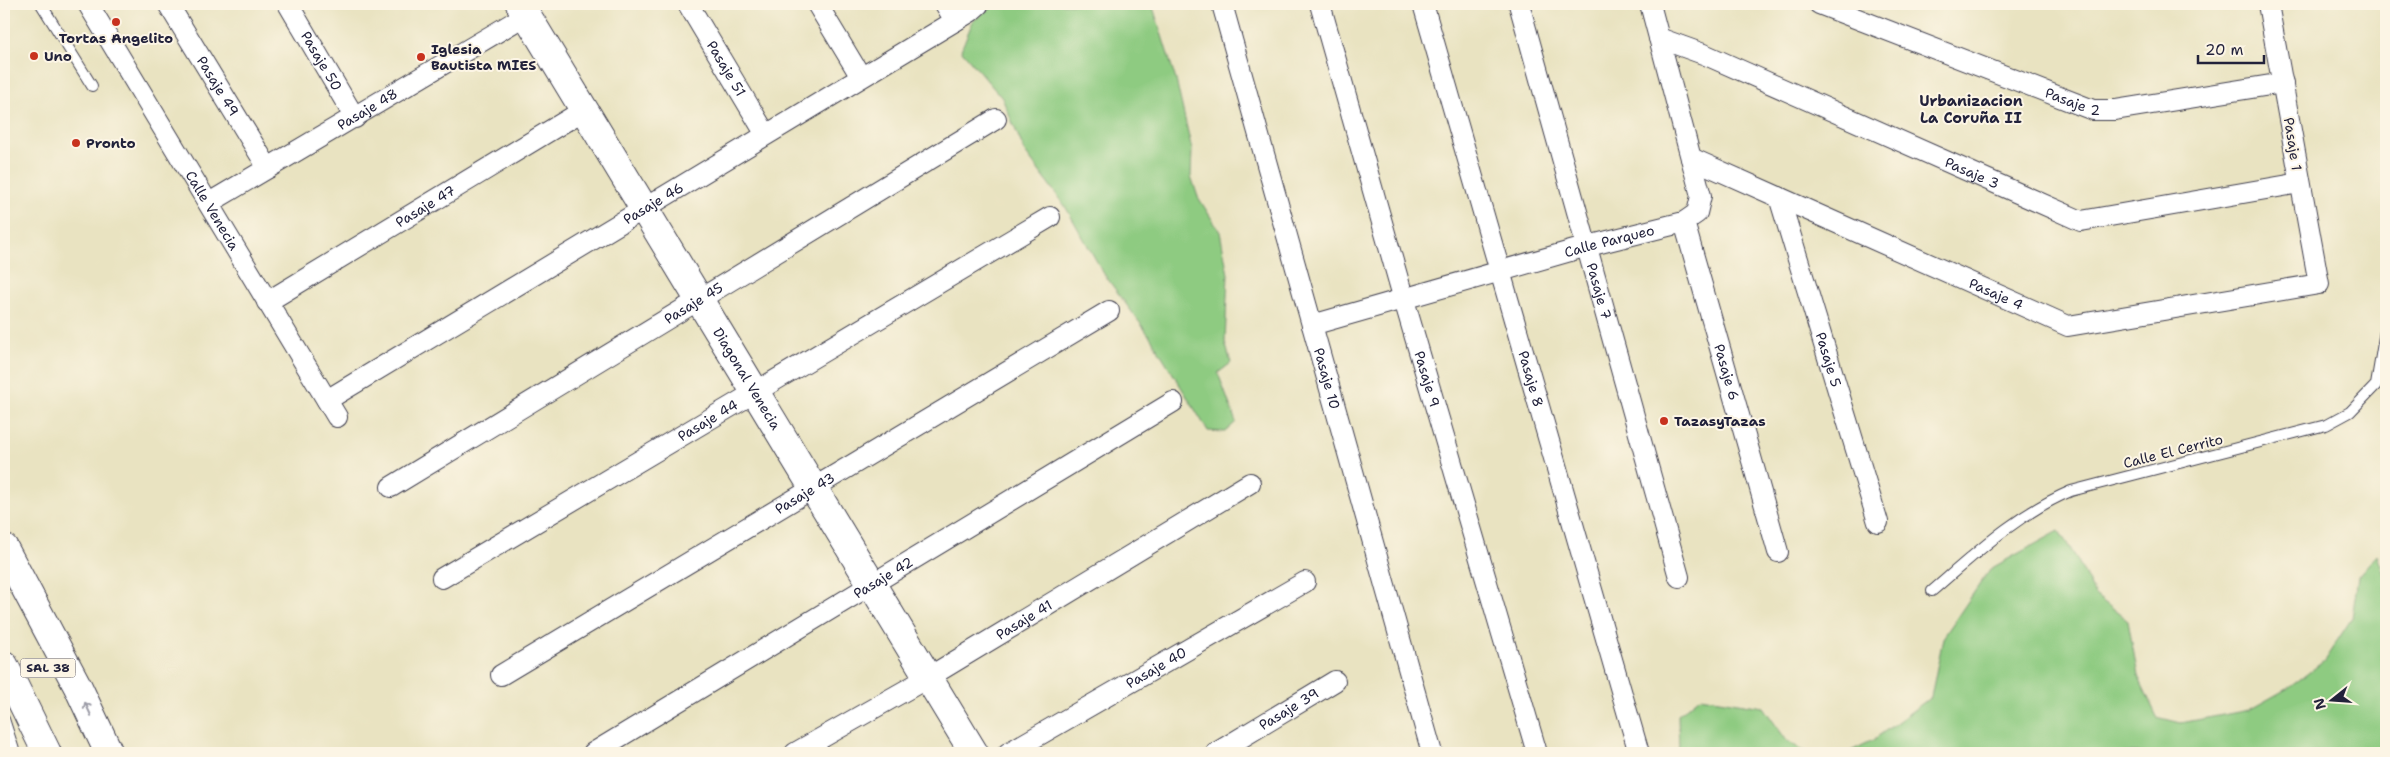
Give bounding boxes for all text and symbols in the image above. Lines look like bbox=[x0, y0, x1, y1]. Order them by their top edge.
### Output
marker: Tortas Angelito bbox=[110, 16, 122, 28]
street label: Pasaje 50 bbox=[297, 28, 346, 94]
place label: Tortas Angelito bbox=[59, 29, 173, 47]
scale bar bbox=[2198, 32, 2264, 64]
street label: Pasaje 51 bbox=[703, 37, 750, 99]
place label: Iglesia Bautista MIES bbox=[431, 40, 536, 74]
text: 20 m bbox=[2205, 40, 2244, 60]
place label: Uno bbox=[44, 47, 72, 65]
marker: Uno bbox=[28, 50, 40, 62]
marker: Iglesia Bautista MIES bbox=[415, 51, 427, 63]
street label: Pasaje 49 bbox=[193, 53, 243, 119]
street label: Pasaje 2 bbox=[2043, 83, 2100, 119]
street label: Pasaje 48 bbox=[334, 84, 401, 134]
district label: Urbanizacion La Coruña II bbox=[1919, 91, 2023, 128]
street label: Pasaje 1 bbox=[2280, 116, 2306, 172]
place label: Pronto bbox=[86, 134, 136, 152]
marker: Pronto bbox=[70, 137, 82, 149]
street label: Pasaje 3 bbox=[1942, 153, 2002, 193]
street label: Calle Venecia bbox=[182, 167, 243, 254]
street label: Pasaje 46 bbox=[620, 178, 687, 228]
street label: Pasaje 47 bbox=[392, 181, 458, 231]
street label: Calle Parqueo bbox=[1562, 221, 1656, 261]
street label: Pasaje 7 bbox=[1583, 261, 1616, 321]
street label: Pasaje 4 bbox=[1966, 274, 2026, 314]
street label: Pasaje 45 bbox=[661, 278, 726, 328]
street label: Diagonal Venecia bbox=[709, 324, 785, 433]
street label: Pasaje 5 bbox=[1812, 330, 1845, 389]
street label: Pasaje 6 bbox=[1710, 342, 1743, 402]
street label: Pasaje 10 bbox=[1310, 346, 1344, 411]
street label: Pasaje 9 bbox=[1410, 349, 1444, 409]
street label: Pasaje 8 bbox=[1514, 349, 1548, 409]
street label: Pasaje 44 bbox=[674, 395, 741, 445]
place label: TazasyTazas bbox=[1674, 412, 1766, 430]
marker: TazasyTazas bbox=[1658, 415, 1670, 427]
street label: Calle El Cerrito bbox=[2121, 430, 2225, 472]
street label: Pasaje 43 bbox=[772, 468, 838, 518]
street label: Pasaje 42 bbox=[850, 553, 916, 602]
street label: Pasaje 41 bbox=[992, 596, 1055, 644]
street label: Pasaje 40 bbox=[1123, 643, 1190, 692]
road number: SAL 38 bbox=[20, 658, 76, 678]
north arrow bbox=[2308, 674, 2358, 724]
street label: Pasaje 39 bbox=[1256, 684, 1322, 734]
text: N bbox=[2309, 696, 2330, 712]
one-way arrow bbox=[83, 702, 93, 717]

